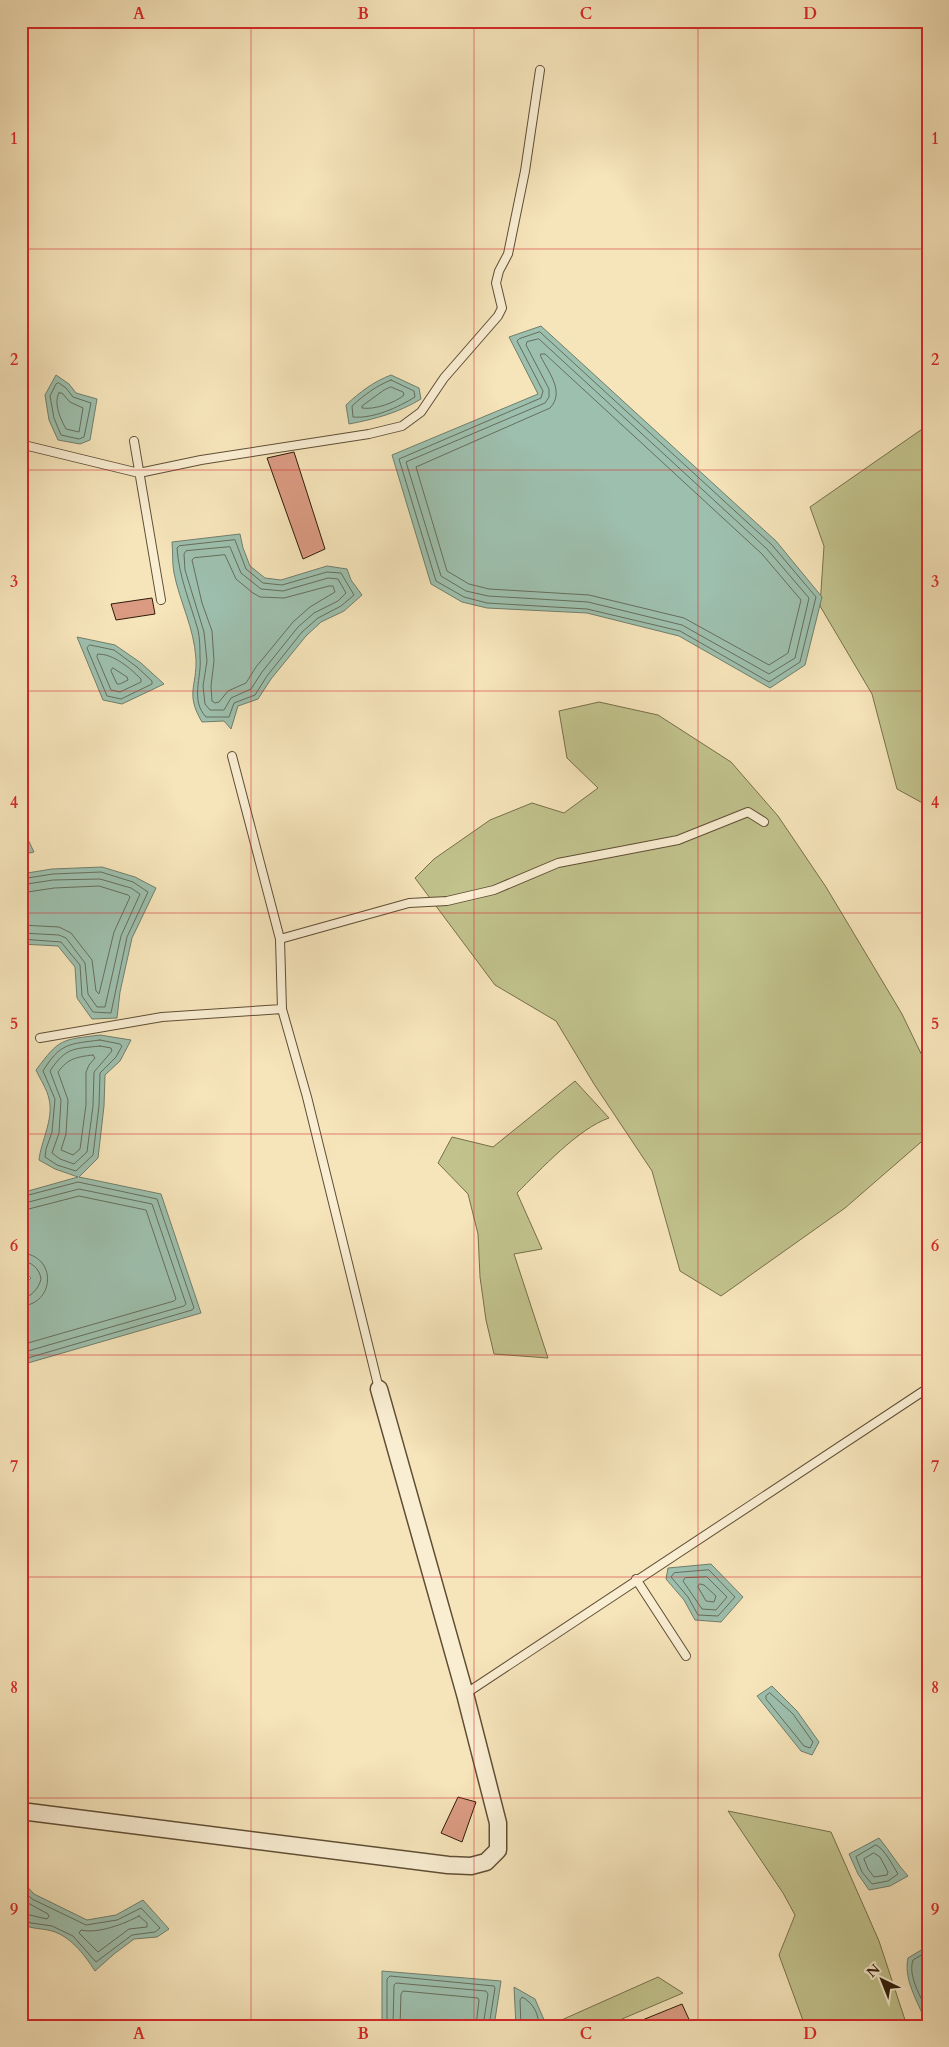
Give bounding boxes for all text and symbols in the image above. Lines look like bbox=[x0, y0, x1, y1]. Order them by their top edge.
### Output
text: A bbox=[133, 3, 145, 25]
text: B bbox=[357, 3, 369, 25]
text: C bbox=[580, 3, 592, 25]
text: D bbox=[803, 3, 817, 25]
text: 1 bbox=[10, 128, 18, 150]
text: 1 bbox=[931, 128, 939, 150]
text: 2 bbox=[10, 349, 18, 371]
text: 2 bbox=[931, 349, 939, 371]
text: 3 bbox=[10, 571, 18, 593]
text: 3 bbox=[931, 571, 939, 593]
text: 4 bbox=[10, 792, 18, 814]
text: 4 bbox=[931, 792, 939, 814]
text: 5 bbox=[10, 1013, 18, 1035]
text: 5 bbox=[931, 1013, 939, 1035]
text: 6 bbox=[10, 1235, 18, 1257]
text: 6 bbox=[931, 1235, 939, 1257]
text: 7 bbox=[10, 1456, 18, 1478]
text: 7 bbox=[931, 1456, 939, 1478]
text: 8 bbox=[10, 1677, 18, 1699]
text: 8 bbox=[931, 1677, 939, 1699]
text: 9 bbox=[10, 1899, 18, 1921]
text: 9 bbox=[931, 1899, 939, 1921]
north arrow bbox=[856, 1954, 906, 2004]
text: N bbox=[863, 1960, 884, 1982]
text: A bbox=[133, 2023, 145, 2045]
text: B bbox=[357, 2023, 369, 2045]
text: C bbox=[580, 2023, 592, 2045]
text: D bbox=[803, 2023, 817, 2045]

